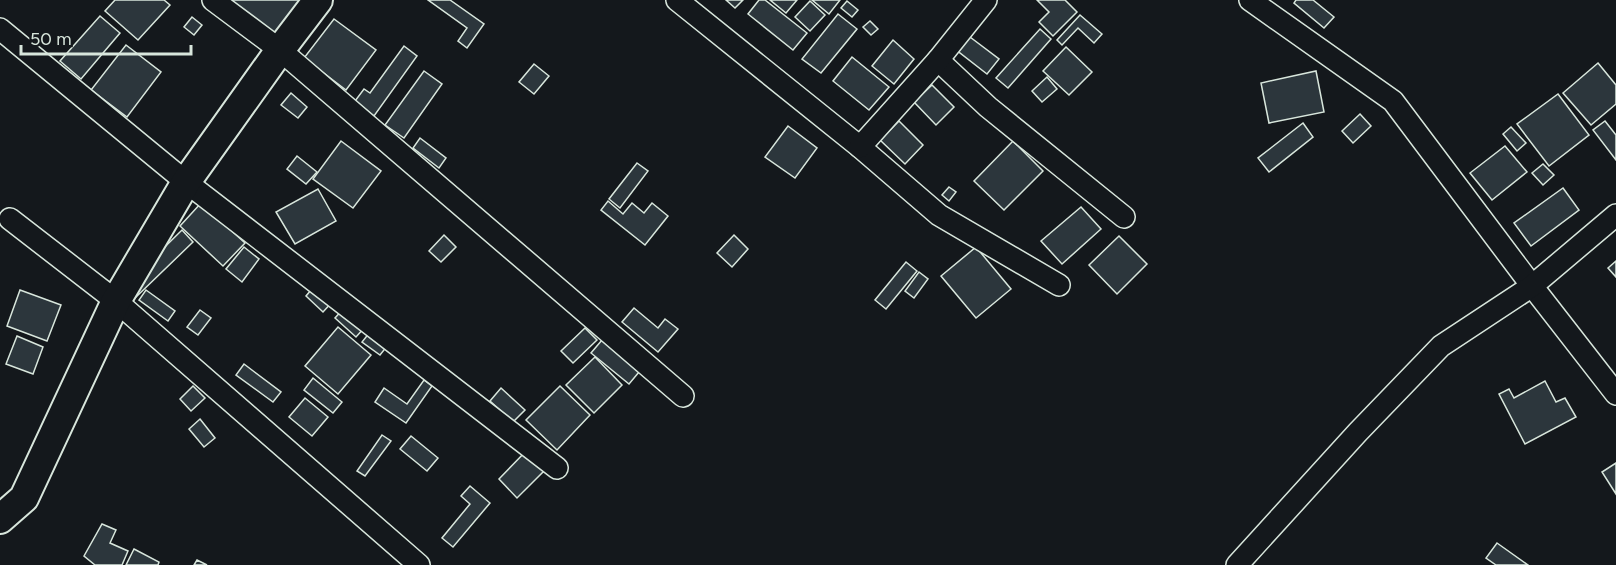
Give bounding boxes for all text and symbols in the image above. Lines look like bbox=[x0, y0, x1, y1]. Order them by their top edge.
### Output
scale bar bbox=[21, 18, 190, 56]
text: 50 m bbox=[30, 28, 72, 50]

